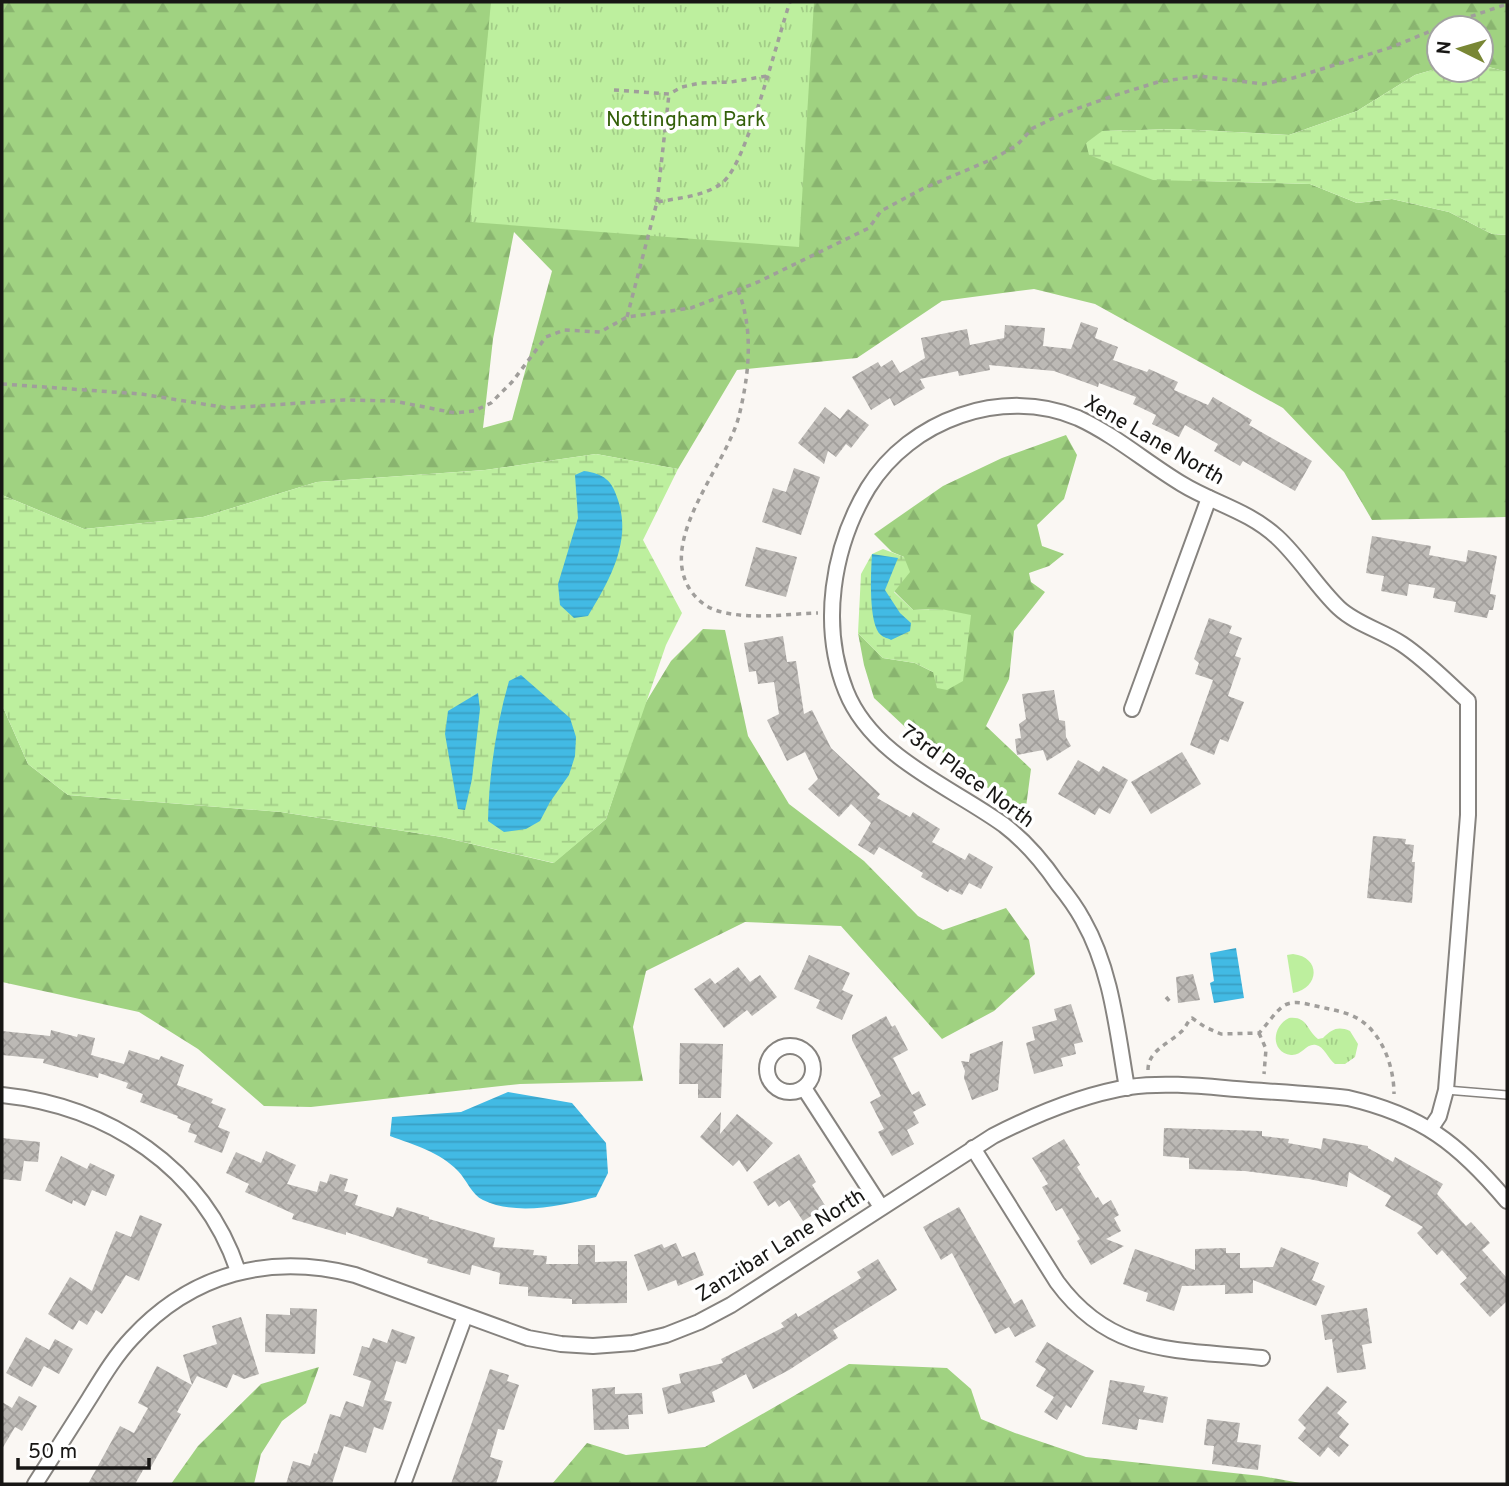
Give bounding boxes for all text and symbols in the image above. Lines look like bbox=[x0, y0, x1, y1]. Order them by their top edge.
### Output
north arrow bbox=[1425, 14, 1495, 84]
text: N bbox=[1433, 40, 1458, 56]
park label: Nottingham Park bbox=[606, 107, 766, 134]
street label: Xene Lane North bbox=[1079, 390, 1229, 492]
street label: 73rd Place North bbox=[895, 719, 1039, 835]
street label: Zanzibar Lane North bbox=[691, 1183, 871, 1309]
scale bar bbox=[18, 1426, 149, 1470]
text: 50 m bbox=[28, 1439, 77, 1466]

